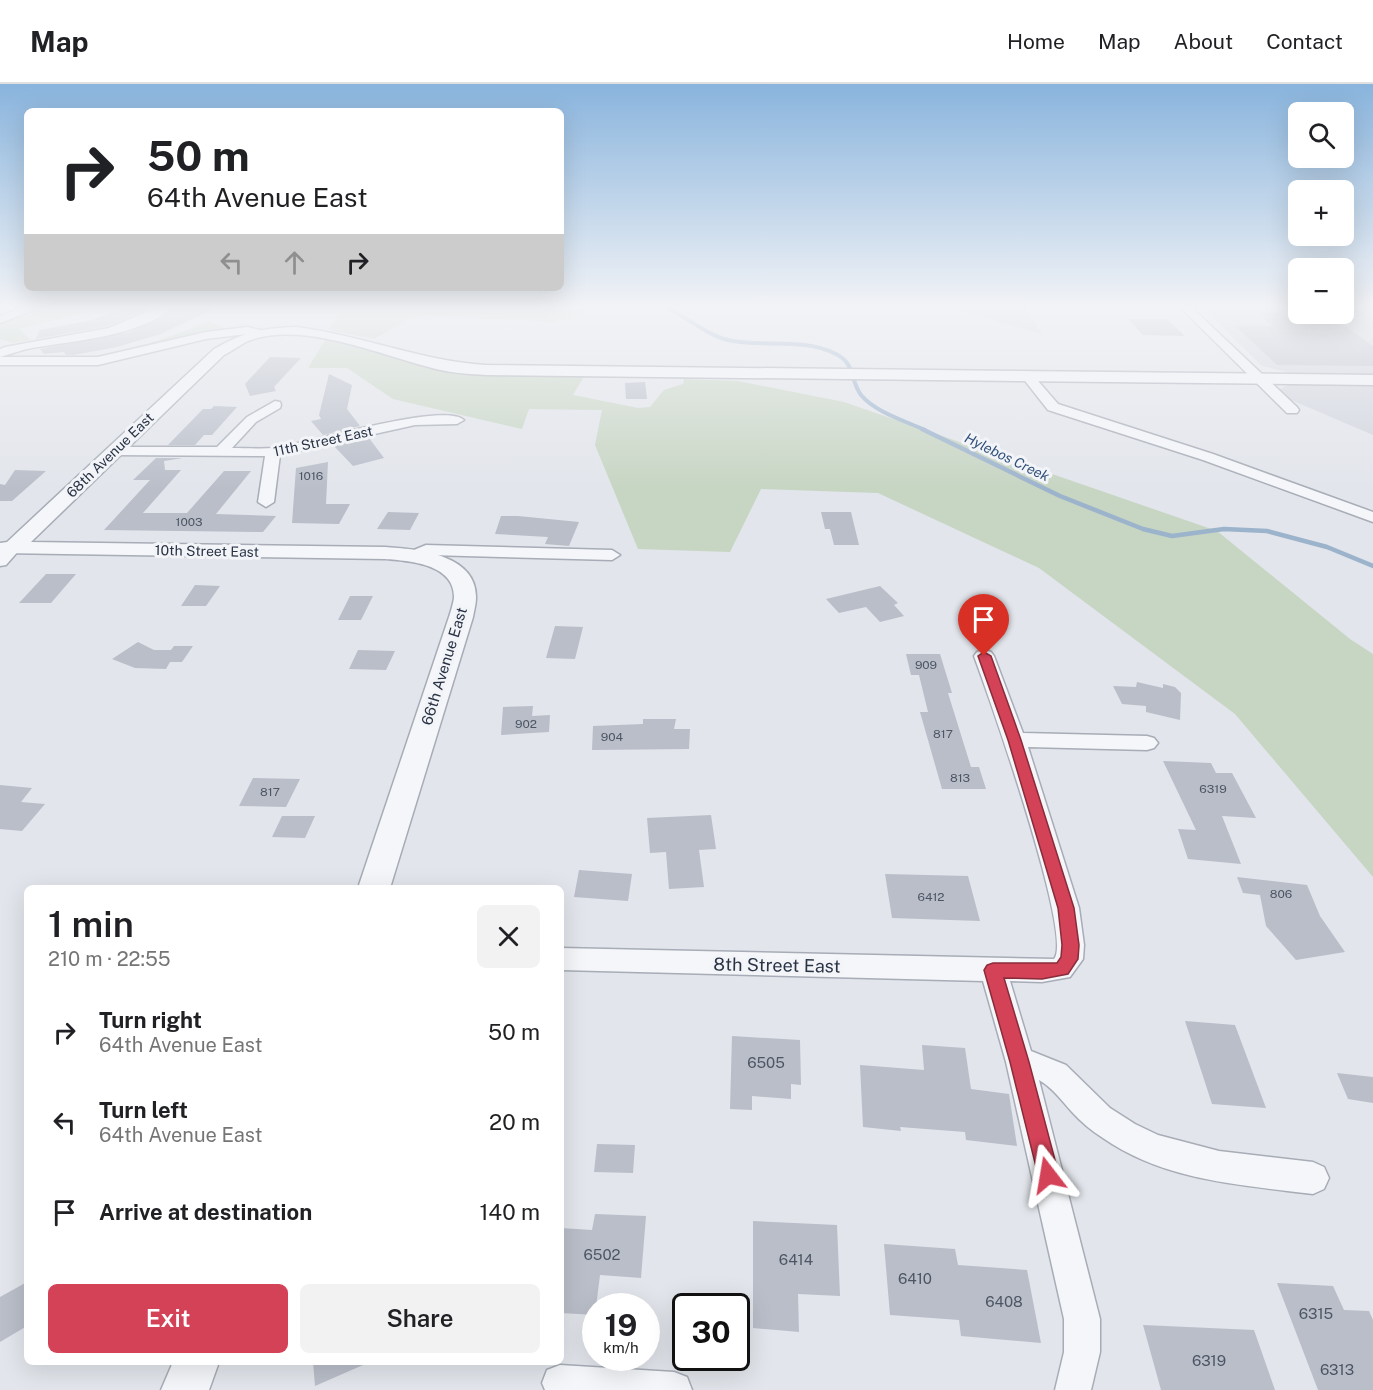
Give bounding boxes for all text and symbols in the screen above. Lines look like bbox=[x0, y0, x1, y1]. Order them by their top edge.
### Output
text: Map bbox=[30, 25, 89, 58]
text: Home bbox=[1007, 29, 1065, 54]
text: Map bbox=[1098, 29, 1141, 54]
text: About bbox=[1174, 29, 1233, 54]
text: Contact bbox=[1266, 29, 1343, 54]
map controls bbox=[1288, 102, 1354, 324]
button: search bbox=[1288, 102, 1354, 168]
text: 50 m bbox=[147, 131, 250, 180]
icon: right bbox=[48, 132, 126, 210]
button: + bbox=[1288, 180, 1354, 246]
text: 64th Avenue East bbox=[147, 181, 368, 213]
icon: left bbox=[215, 246, 248, 279]
icon: ahead bbox=[278, 246, 311, 279]
icon: right bbox=[341, 246, 374, 279]
button: − bbox=[1288, 258, 1354, 324]
street label: 68th Avenue East bbox=[63, 409, 157, 501]
street label: 11th Street East bbox=[272, 423, 374, 459]
water label: Hylebos Creek bbox=[962, 430, 1052, 485]
house number: 1016 bbox=[299, 469, 323, 483]
house number: 1003 bbox=[176, 515, 202, 529]
street label: 10th Street East bbox=[155, 542, 259, 560]
pin bbox=[958, 594, 1009, 656]
icon: arrive bbox=[967, 603, 1000, 636]
street label: 66th Avenue East bbox=[418, 605, 470, 727]
house number: 909 bbox=[915, 658, 937, 672]
house number: 902 bbox=[515, 717, 537, 731]
house number: 817 bbox=[933, 727, 953, 741]
house number: 904 bbox=[601, 730, 624, 744]
house number: 813 bbox=[950, 771, 970, 785]
house number: 6319 bbox=[1199, 782, 1227, 796]
house number: 817 bbox=[260, 785, 280, 799]
house number: 806 bbox=[1270, 887, 1292, 901]
house number: 6412 bbox=[917, 890, 945, 904]
text: 1 min bbox=[48, 903, 134, 945]
button: close bbox=[477, 905, 540, 968]
text: 210 m · 22:55 bbox=[48, 947, 171, 971]
street label: 8th Street East bbox=[713, 953, 841, 977]
text: Turn right bbox=[99, 1007, 202, 1033]
icon: right bbox=[48, 1016, 81, 1049]
text: 50 m bbox=[488, 1019, 540, 1045]
text: 64th Avenue East bbox=[99, 1033, 263, 1057]
house number: 6505 bbox=[747, 1054, 785, 1071]
text: Turn left bbox=[99, 1097, 188, 1123]
icon: left bbox=[48, 1106, 81, 1139]
text: 20 m bbox=[489, 1109, 540, 1135]
text: 64th Avenue East bbox=[99, 1123, 263, 1147]
position arrow bbox=[1016, 1143, 1080, 1207]
icon: arrive bbox=[48, 1196, 81, 1229]
text: Arrive at destination bbox=[99, 1199, 312, 1225]
text: 140 m bbox=[479, 1199, 540, 1225]
house number: 6502 bbox=[583, 1246, 621, 1263]
house number: 6414 bbox=[779, 1251, 813, 1268]
house number: 6410 bbox=[898, 1270, 932, 1287]
button: Exit bbox=[48, 1284, 288, 1353]
button: Share bbox=[300, 1284, 540, 1353]
speed limit sign: 30 bbox=[672, 1293, 750, 1371]
house number: 6408 bbox=[985, 1293, 1023, 1310]
house number: 6315 bbox=[1299, 1305, 1333, 1322]
text: 19 bbox=[605, 1307, 637, 1343]
text: km/h bbox=[603, 1339, 639, 1356]
house number: 6319 bbox=[1192, 1352, 1226, 1369]
house number: 6313 bbox=[1320, 1361, 1354, 1378]

